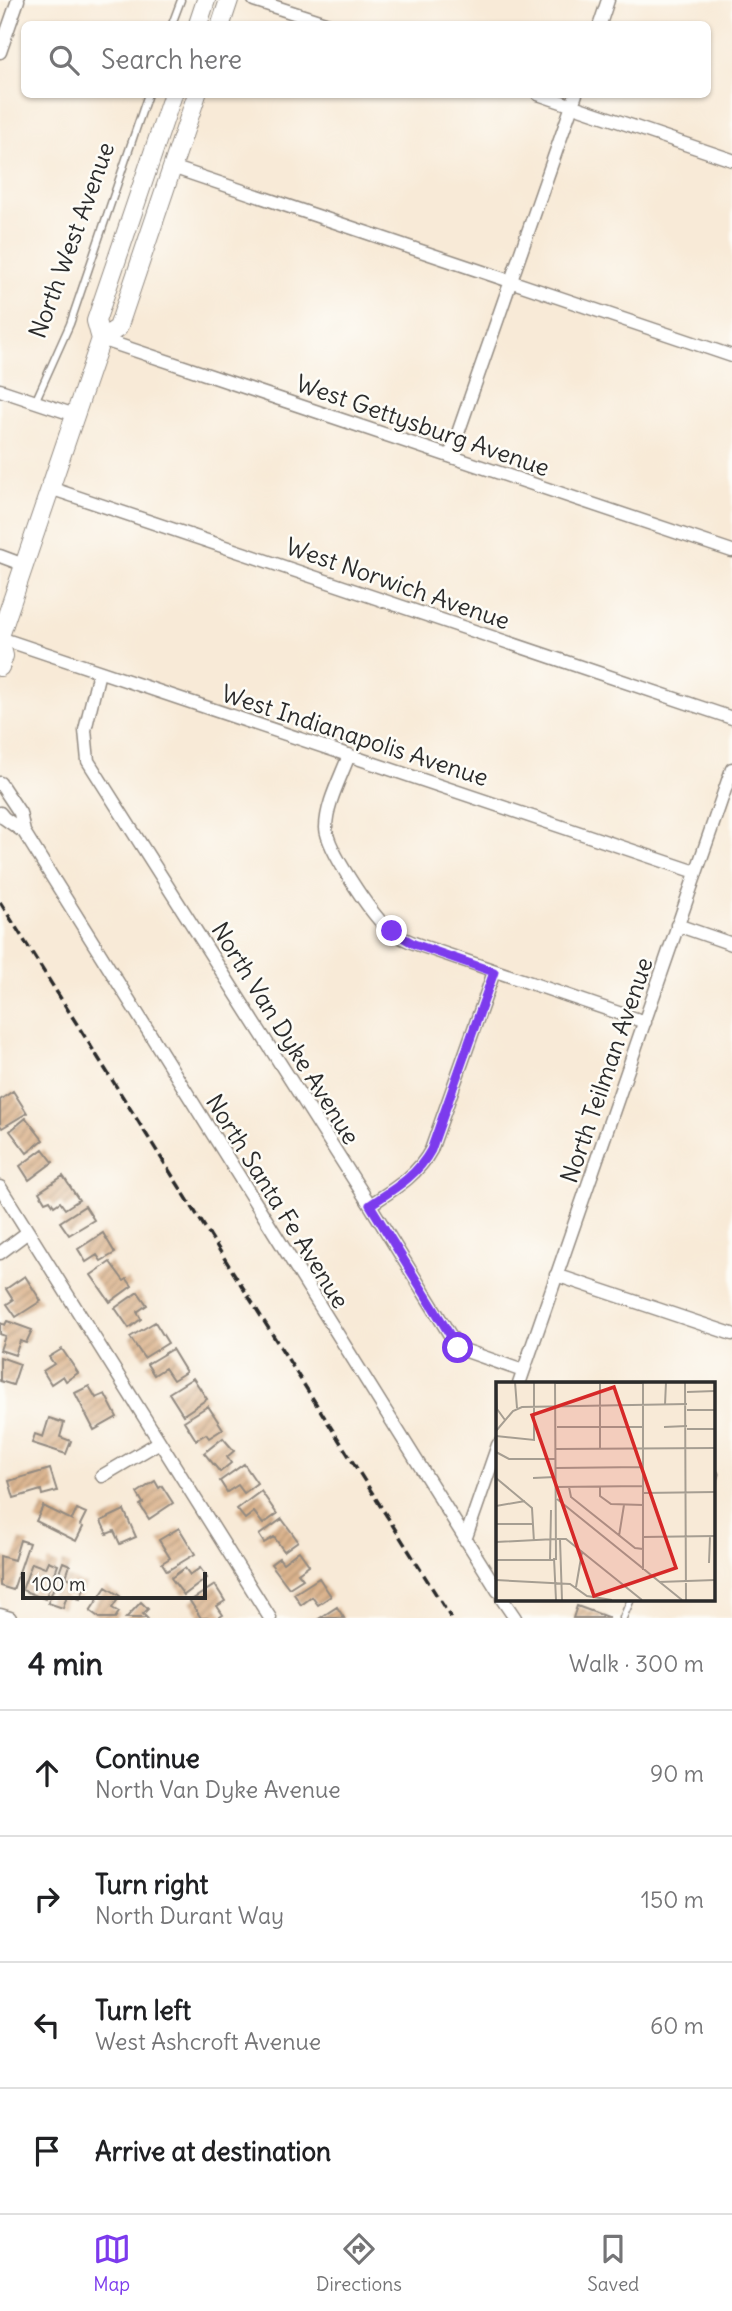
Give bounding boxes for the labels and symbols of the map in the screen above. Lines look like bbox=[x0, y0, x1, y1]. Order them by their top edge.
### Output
street label: North West Avenue bbox=[22, 138, 120, 342]
street label: West Gettysburg Avenue bbox=[292, 368, 554, 482]
street label: West Norwich Avenue bbox=[282, 531, 514, 635]
street label: West Indianapolis Avenue bbox=[218, 678, 492, 792]
route end bbox=[376, 915, 407, 946]
street label: North Van Dyke Avenue bbox=[205, 916, 367, 1150]
street label: North Teilman Avenue bbox=[553, 953, 659, 1187]
street label: North Santa Fe Avenue bbox=[200, 1088, 356, 1314]
route start bbox=[442, 1332, 473, 1363]
inset map bbox=[496, 1382, 714, 1601]
scale bar bbox=[21, 1569, 206, 1601]

